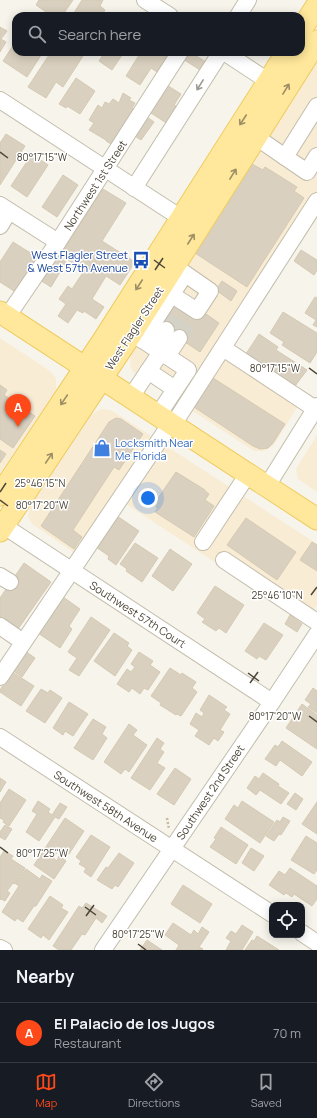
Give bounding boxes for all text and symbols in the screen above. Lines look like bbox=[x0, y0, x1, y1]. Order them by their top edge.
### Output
search box bbox=[12, 12, 305, 56]
icon: search bbox=[26, 23, 48, 45]
text: Search here bbox=[58, 24, 141, 45]
one-way arrow bbox=[196, 79, 204, 90]
one-way arrow bbox=[282, 84, 290, 95]
one-way arrow bbox=[239, 114, 247, 125]
street label: Northwest 1st Street bbox=[60, 137, 130, 233]
text: 80°17'15"W bbox=[17, 150, 68, 164]
one-way arrow bbox=[229, 168, 237, 180]
one-way arrow bbox=[187, 234, 195, 245]
place label: West Flagler Street & West 57th Avenue bbox=[28, 247, 129, 275]
bus stop icon: West Flagler Street & West 57th Avenue bbox=[131, 250, 151, 270]
one-way arrow bbox=[135, 279, 143, 290]
street label: West Flagler Street bbox=[101, 283, 167, 373]
text: 80°17'15"W bbox=[250, 361, 301, 375]
pin: A bbox=[5, 394, 31, 427]
one-way arrow bbox=[60, 394, 68, 405]
place label: Locksmith Near Me Florida bbox=[115, 435, 193, 463]
shop icon: Locksmith Near Me Florida bbox=[92, 438, 112, 458]
one-way arrow bbox=[45, 453, 53, 464]
text: 25°46'15"N bbox=[15, 476, 65, 490]
your location bbox=[138, 488, 158, 508]
text: 80°17'20"W bbox=[16, 498, 69, 512]
street label: Southwest 57th Court bbox=[87, 577, 189, 651]
text: 25°46'10"N bbox=[252, 588, 303, 602]
text: 80°17'20"W bbox=[249, 709, 302, 723]
street label: Southwest 2nd Street bbox=[173, 742, 247, 842]
street label: Southwest 58th Avenue bbox=[51, 767, 161, 846]
text: 80°17'25"W bbox=[16, 846, 69, 860]
map controls bbox=[269, 902, 305, 938]
button: locate bbox=[269, 902, 305, 938]
text: 80°17'25"W bbox=[112, 927, 165, 941]
text: Nearby bbox=[16, 965, 74, 988]
text: El Palacio de los Jugos bbox=[54, 1013, 215, 1034]
text: A bbox=[25, 1024, 33, 1042]
text: 70 m bbox=[273, 1024, 301, 1042]
text: Restaurant bbox=[54, 1034, 121, 1052]
tab: Map bbox=[35, 1071, 57, 1110]
tab: Directions bbox=[128, 1071, 180, 1110]
tab: Saved bbox=[251, 1071, 282, 1110]

